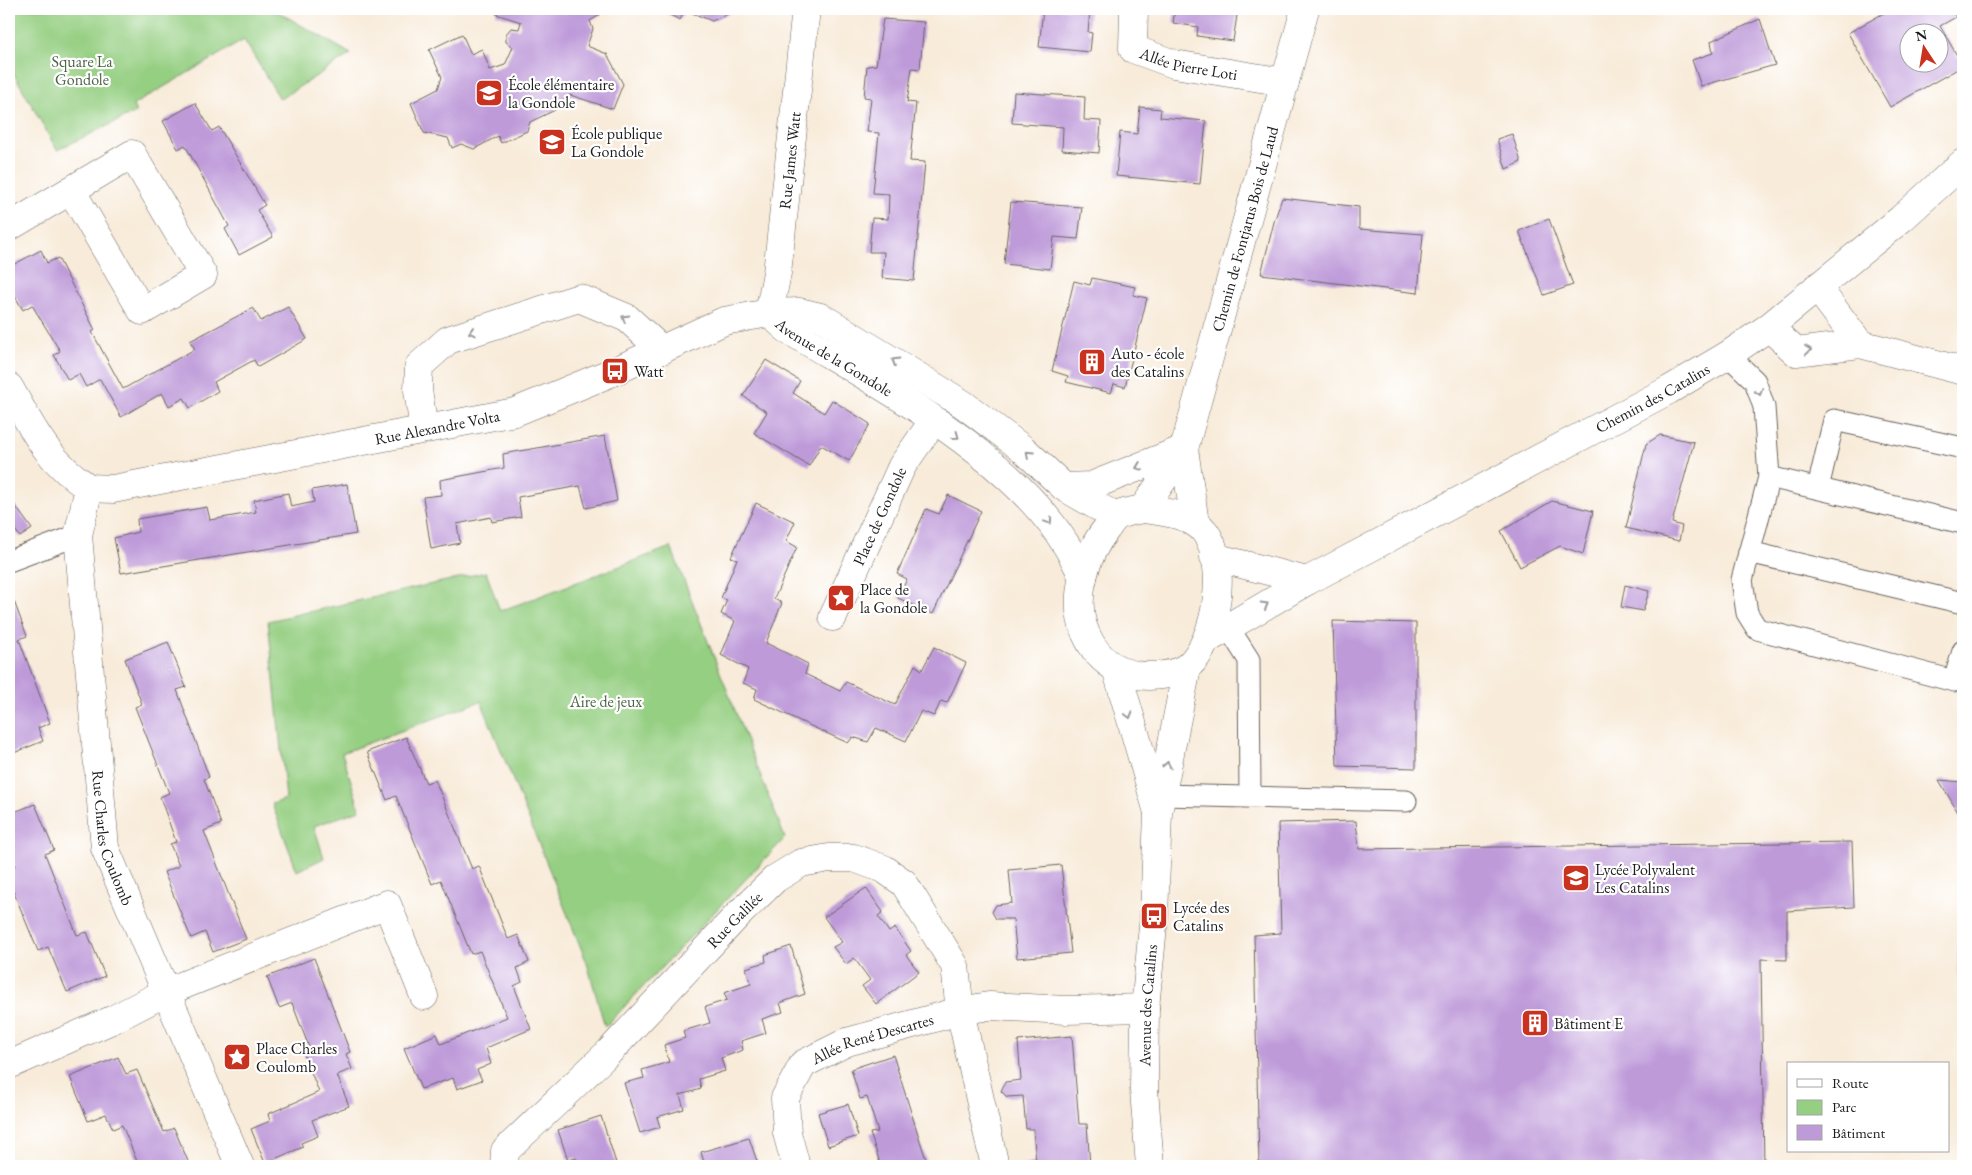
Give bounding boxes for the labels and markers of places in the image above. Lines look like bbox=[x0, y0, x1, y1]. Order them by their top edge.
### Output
place label: École élémentaire la Gondole bbox=[508, 74, 614, 113]
school or university icon: École élémentaire la Gondole bbox=[474, 78, 504, 108]
place label: École publique La Gondole bbox=[571, 123, 662, 162]
school or university icon: École publique La Gondole bbox=[537, 127, 567, 157]
place label: Auto - école des Catalins bbox=[1110, 343, 1184, 382]
building icon: Auto - école des Catalins bbox=[1077, 347, 1107, 377]
bus stop icon: Watt bbox=[600, 356, 630, 386]
place label: Watt bbox=[634, 361, 664, 382]
place label: Place de la Gondole bbox=[860, 579, 927, 618]
place icon: Place de la Gondole bbox=[826, 583, 856, 613]
place label: Lycée Polyvalent Les Catalins bbox=[1595, 859, 1695, 898]
school or university icon: Lycée Polyvalent Les Catalins bbox=[1561, 863, 1591, 893]
place label: Lycée des Catalins bbox=[1173, 897, 1229, 936]
bus stop icon: Lycée des Catalins bbox=[1139, 901, 1169, 931]
building icon: Bâtiment E bbox=[1520, 1008, 1550, 1038]
place label: Bâtiment E bbox=[1554, 1013, 1623, 1034]
place label: Place Charles Coulomb bbox=[256, 1038, 337, 1077]
place icon: Place Charles Coulomb bbox=[222, 1042, 252, 1072]

